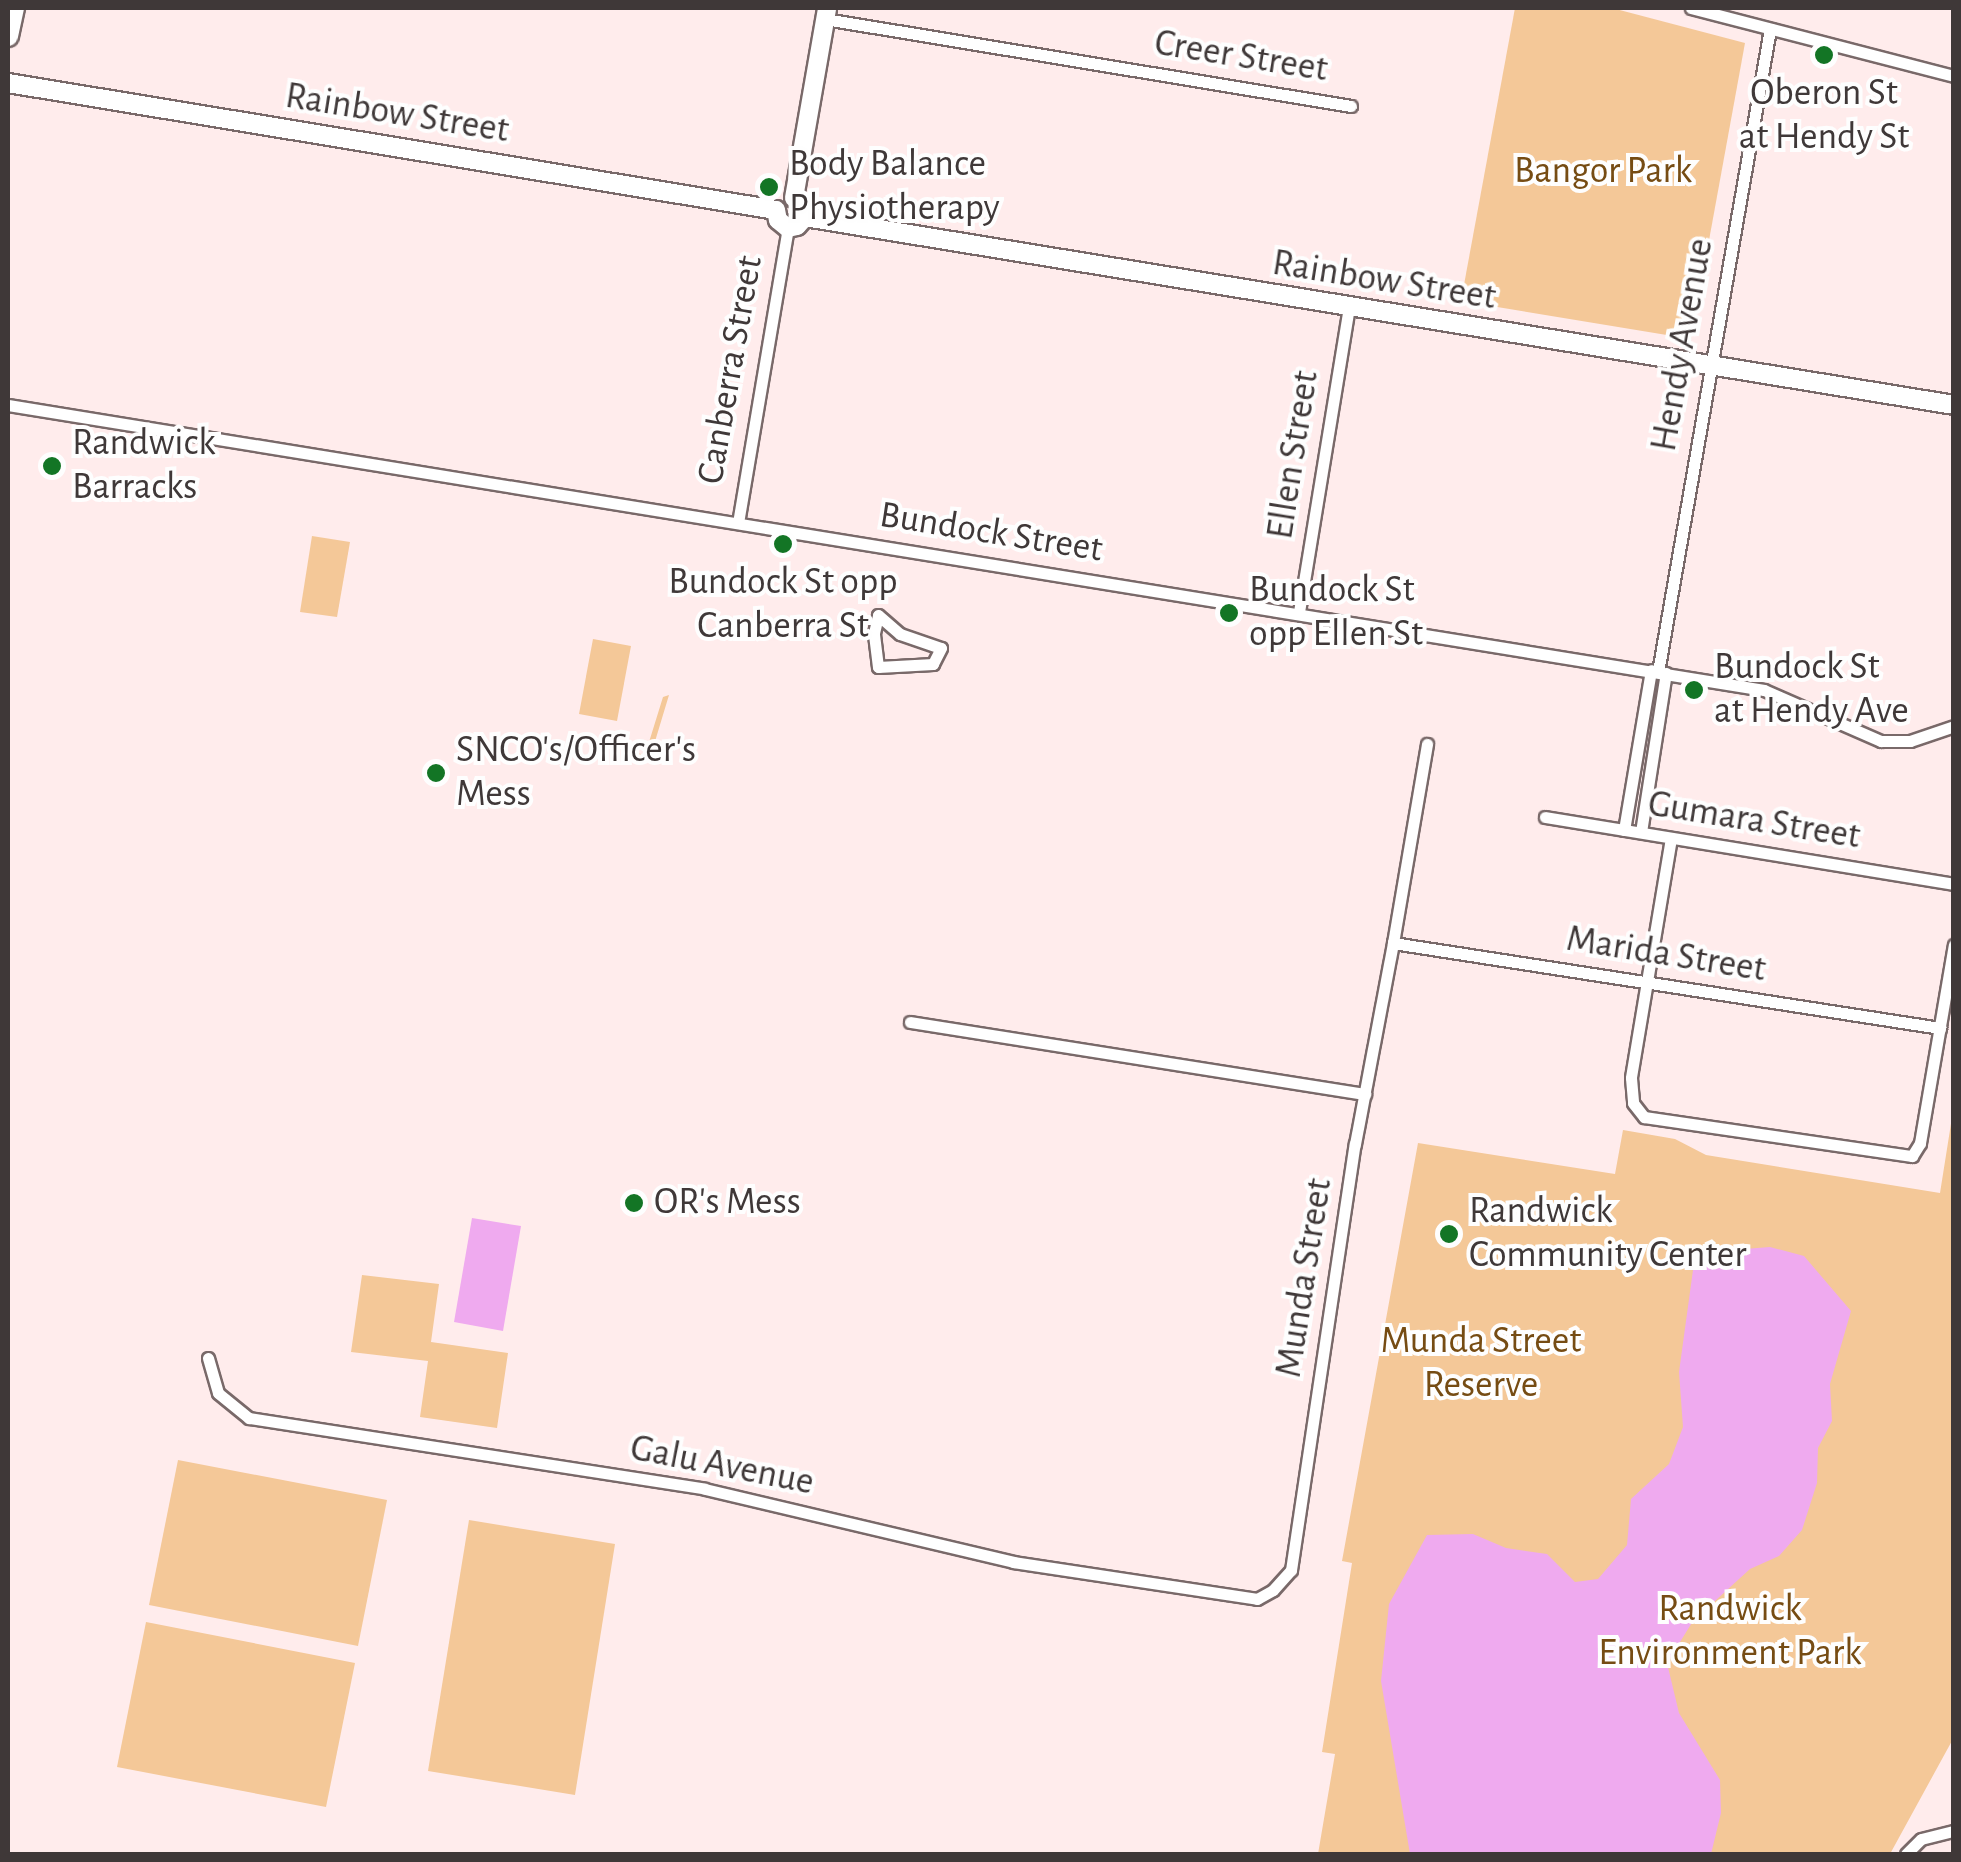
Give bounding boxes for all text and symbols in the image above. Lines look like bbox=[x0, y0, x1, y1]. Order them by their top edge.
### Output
street label: Creer Street bbox=[1151, 21, 1331, 93]
marker: Oberon St at Hendy St bbox=[1813, 44, 1835, 66]
place label: Oberon St at Hendy St bbox=[1739, 71, 1909, 160]
street label: Rainbow Street bbox=[282, 74, 512, 154]
place label: Body Balance Physiotherapy bbox=[789, 142, 1000, 232]
park label: Bangor Park bbox=[1514, 149, 1692, 195]
marker: Body Balance Physiotherapy bbox=[758, 176, 780, 198]
street label: Hendy Avenue bbox=[1642, 235, 1724, 455]
street label: Rainbow Street bbox=[1269, 241, 1499, 321]
street label: Canberra Street bbox=[688, 252, 774, 488]
street label: Ellen Street bbox=[1258, 368, 1330, 542]
place label: Randwick Barracks bbox=[72, 421, 216, 510]
marker: Randwick Barracks bbox=[41, 455, 63, 477]
street label: Bundock Street bbox=[876, 493, 1106, 573]
marker: Bundock St opp Canberra St bbox=[772, 533, 794, 555]
place label: Bundock St opp Canberra St bbox=[668, 560, 898, 649]
place label: Bundock St opp Ellen St bbox=[1249, 568, 1423, 658]
marker: Bundock St opp Ellen St bbox=[1218, 602, 1240, 624]
place label: Bundock St at Hendy Ave bbox=[1714, 645, 1909, 734]
marker: Bundock St at Hendy Ave bbox=[1683, 679, 1705, 701]
place label: SNCO's/Officer's Mess bbox=[456, 728, 696, 818]
marker: SNCO's/Officer's Mess bbox=[425, 762, 447, 784]
street label: Gumara Street bbox=[1645, 782, 1863, 860]
street label: Marida Street bbox=[1563, 917, 1769, 993]
street label: Munda Street bbox=[1267, 1175, 1343, 1381]
place label: OR's Mess bbox=[654, 1180, 801, 1226]
place label: Randwick Community Center bbox=[1469, 1189, 1747, 1278]
marker: OR's Mess bbox=[623, 1192, 645, 1214]
marker: Randwick Community Center bbox=[1438, 1223, 1460, 1245]
park label: Munda Street Reserve bbox=[1381, 1319, 1581, 1408]
street label: Galu Avenue bbox=[626, 1426, 818, 1506]
park label: Randwick Environment Park bbox=[1598, 1587, 1862, 1676]

